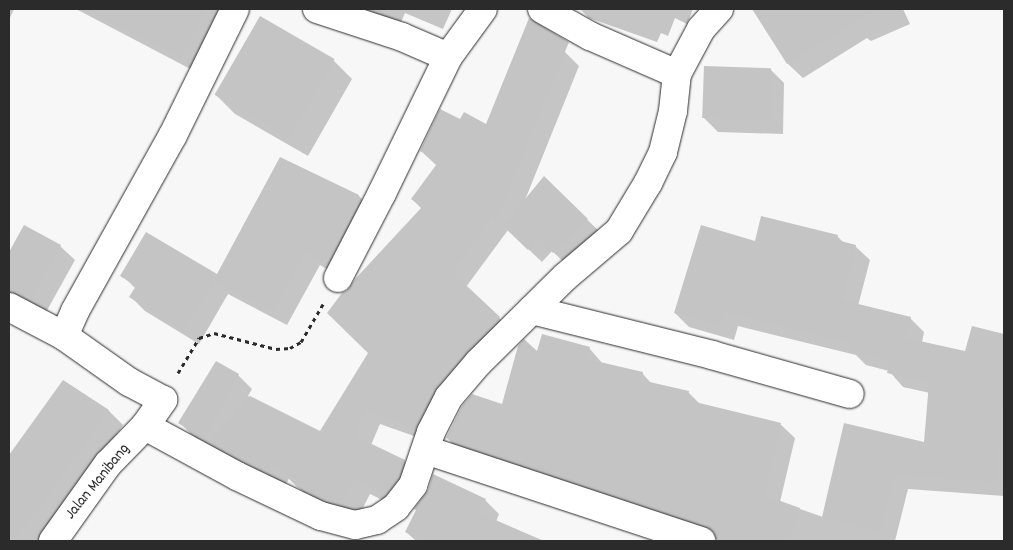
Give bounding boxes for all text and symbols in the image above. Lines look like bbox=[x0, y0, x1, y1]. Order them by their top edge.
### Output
street label: Jalan Manibang bbox=[62, 440, 134, 524]

